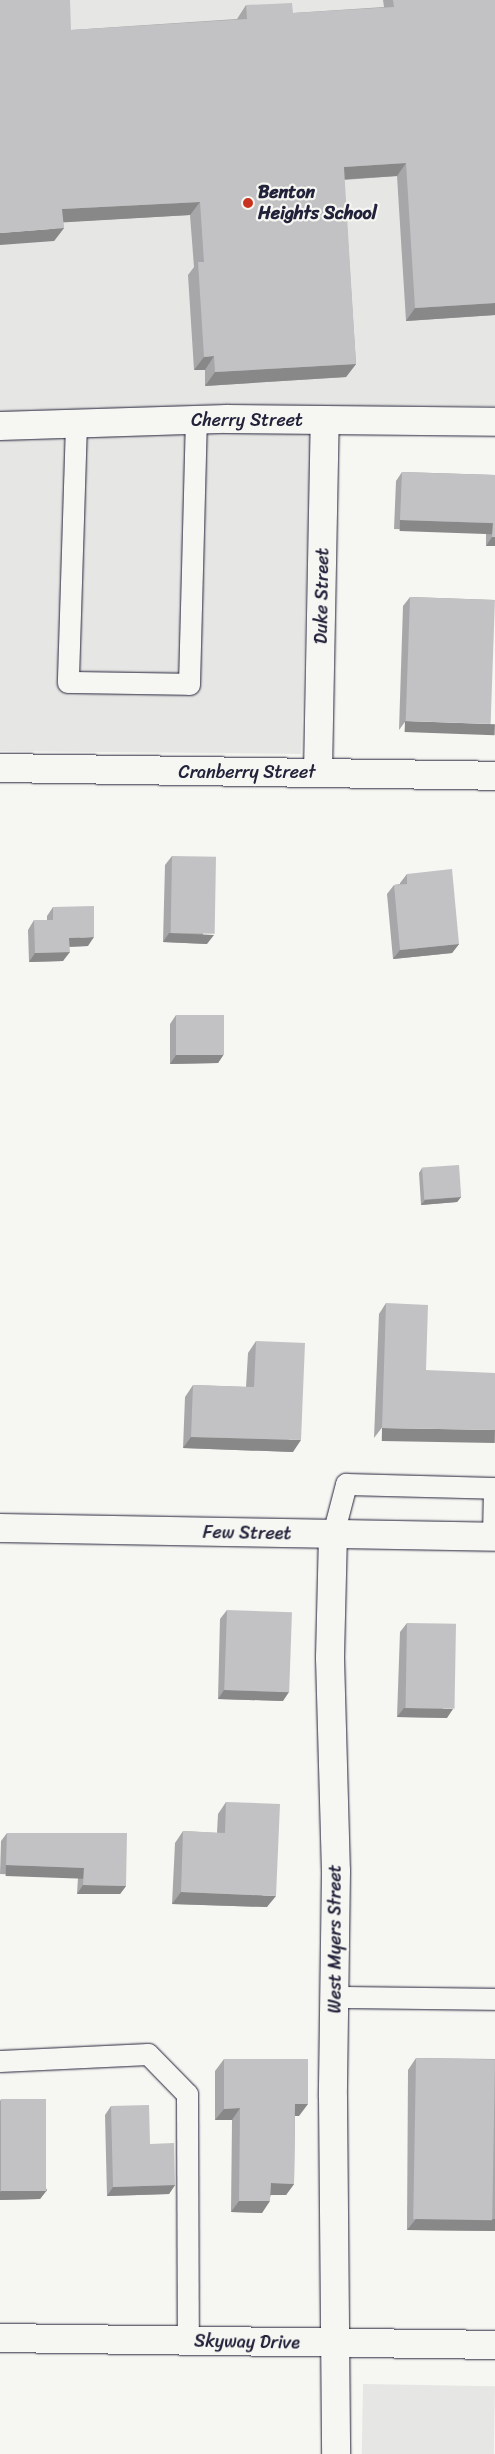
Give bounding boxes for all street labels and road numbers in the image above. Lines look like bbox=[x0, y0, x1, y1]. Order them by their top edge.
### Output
street label: Cherry Street bbox=[191, 409, 303, 431]
street label: Duke Street bbox=[310, 548, 334, 644]
street label: Cranberry Street bbox=[178, 761, 316, 783]
street label: Few Street bbox=[203, 1521, 291, 1545]
street label: West Myers Street bbox=[324, 1865, 346, 2013]
street label: Skyway Drive bbox=[194, 2330, 300, 2354]

